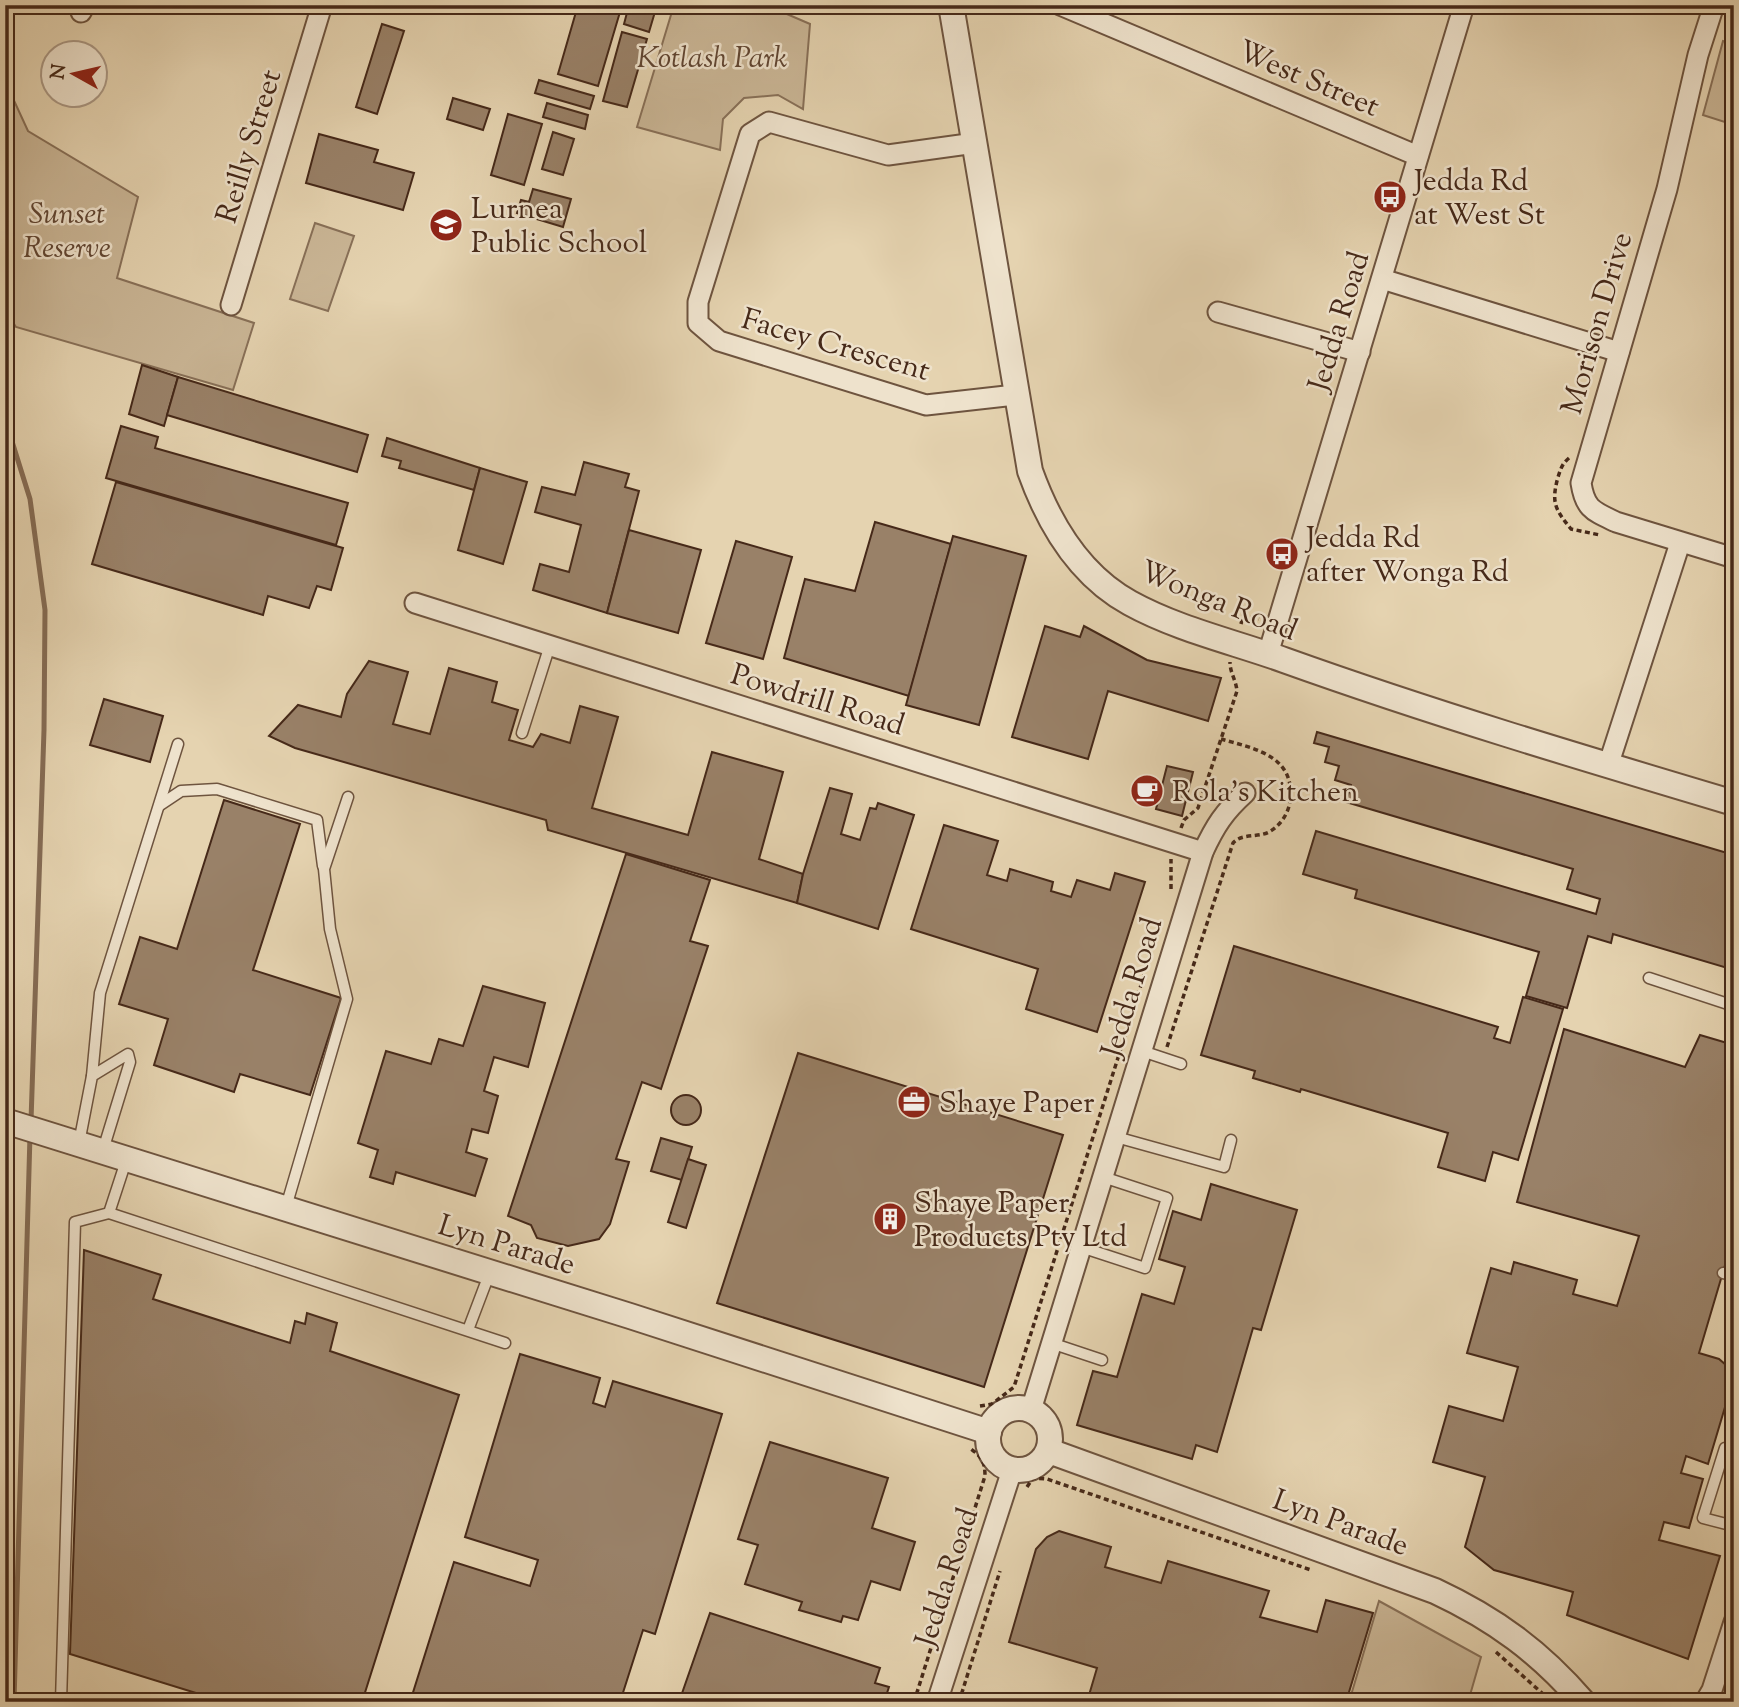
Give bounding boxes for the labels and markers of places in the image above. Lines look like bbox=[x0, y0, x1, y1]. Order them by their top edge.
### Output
place label: Jedda Rd at West St bbox=[1412, 161, 1545, 238]
bus stop icon: Jedda Rd at West St bbox=[1371, 178, 1409, 216]
place label: Lurnea Public School bbox=[471, 189, 647, 266]
school or university icon: Lurnea Public School bbox=[427, 206, 465, 244]
place label: Jedda Rd after Wonga Rd bbox=[1304, 518, 1509, 595]
bus stop icon: Jedda Rd after Wonga Rd bbox=[1263, 535, 1301, 573]
cafe icon: Rola's Kitchen bbox=[1128, 772, 1166, 810]
place label: Rola's Kitchen bbox=[1172, 772, 1359, 815]
office icon: Shaye Paper bbox=[895, 1083, 933, 1121]
place label: Shaye Paper bbox=[939, 1083, 1095, 1126]
place label: Shaye Paper Products Pty Ltd bbox=[914, 1183, 1127, 1260]
building icon: Shaye Paper Products Pty Ltd bbox=[871, 1200, 909, 1238]

